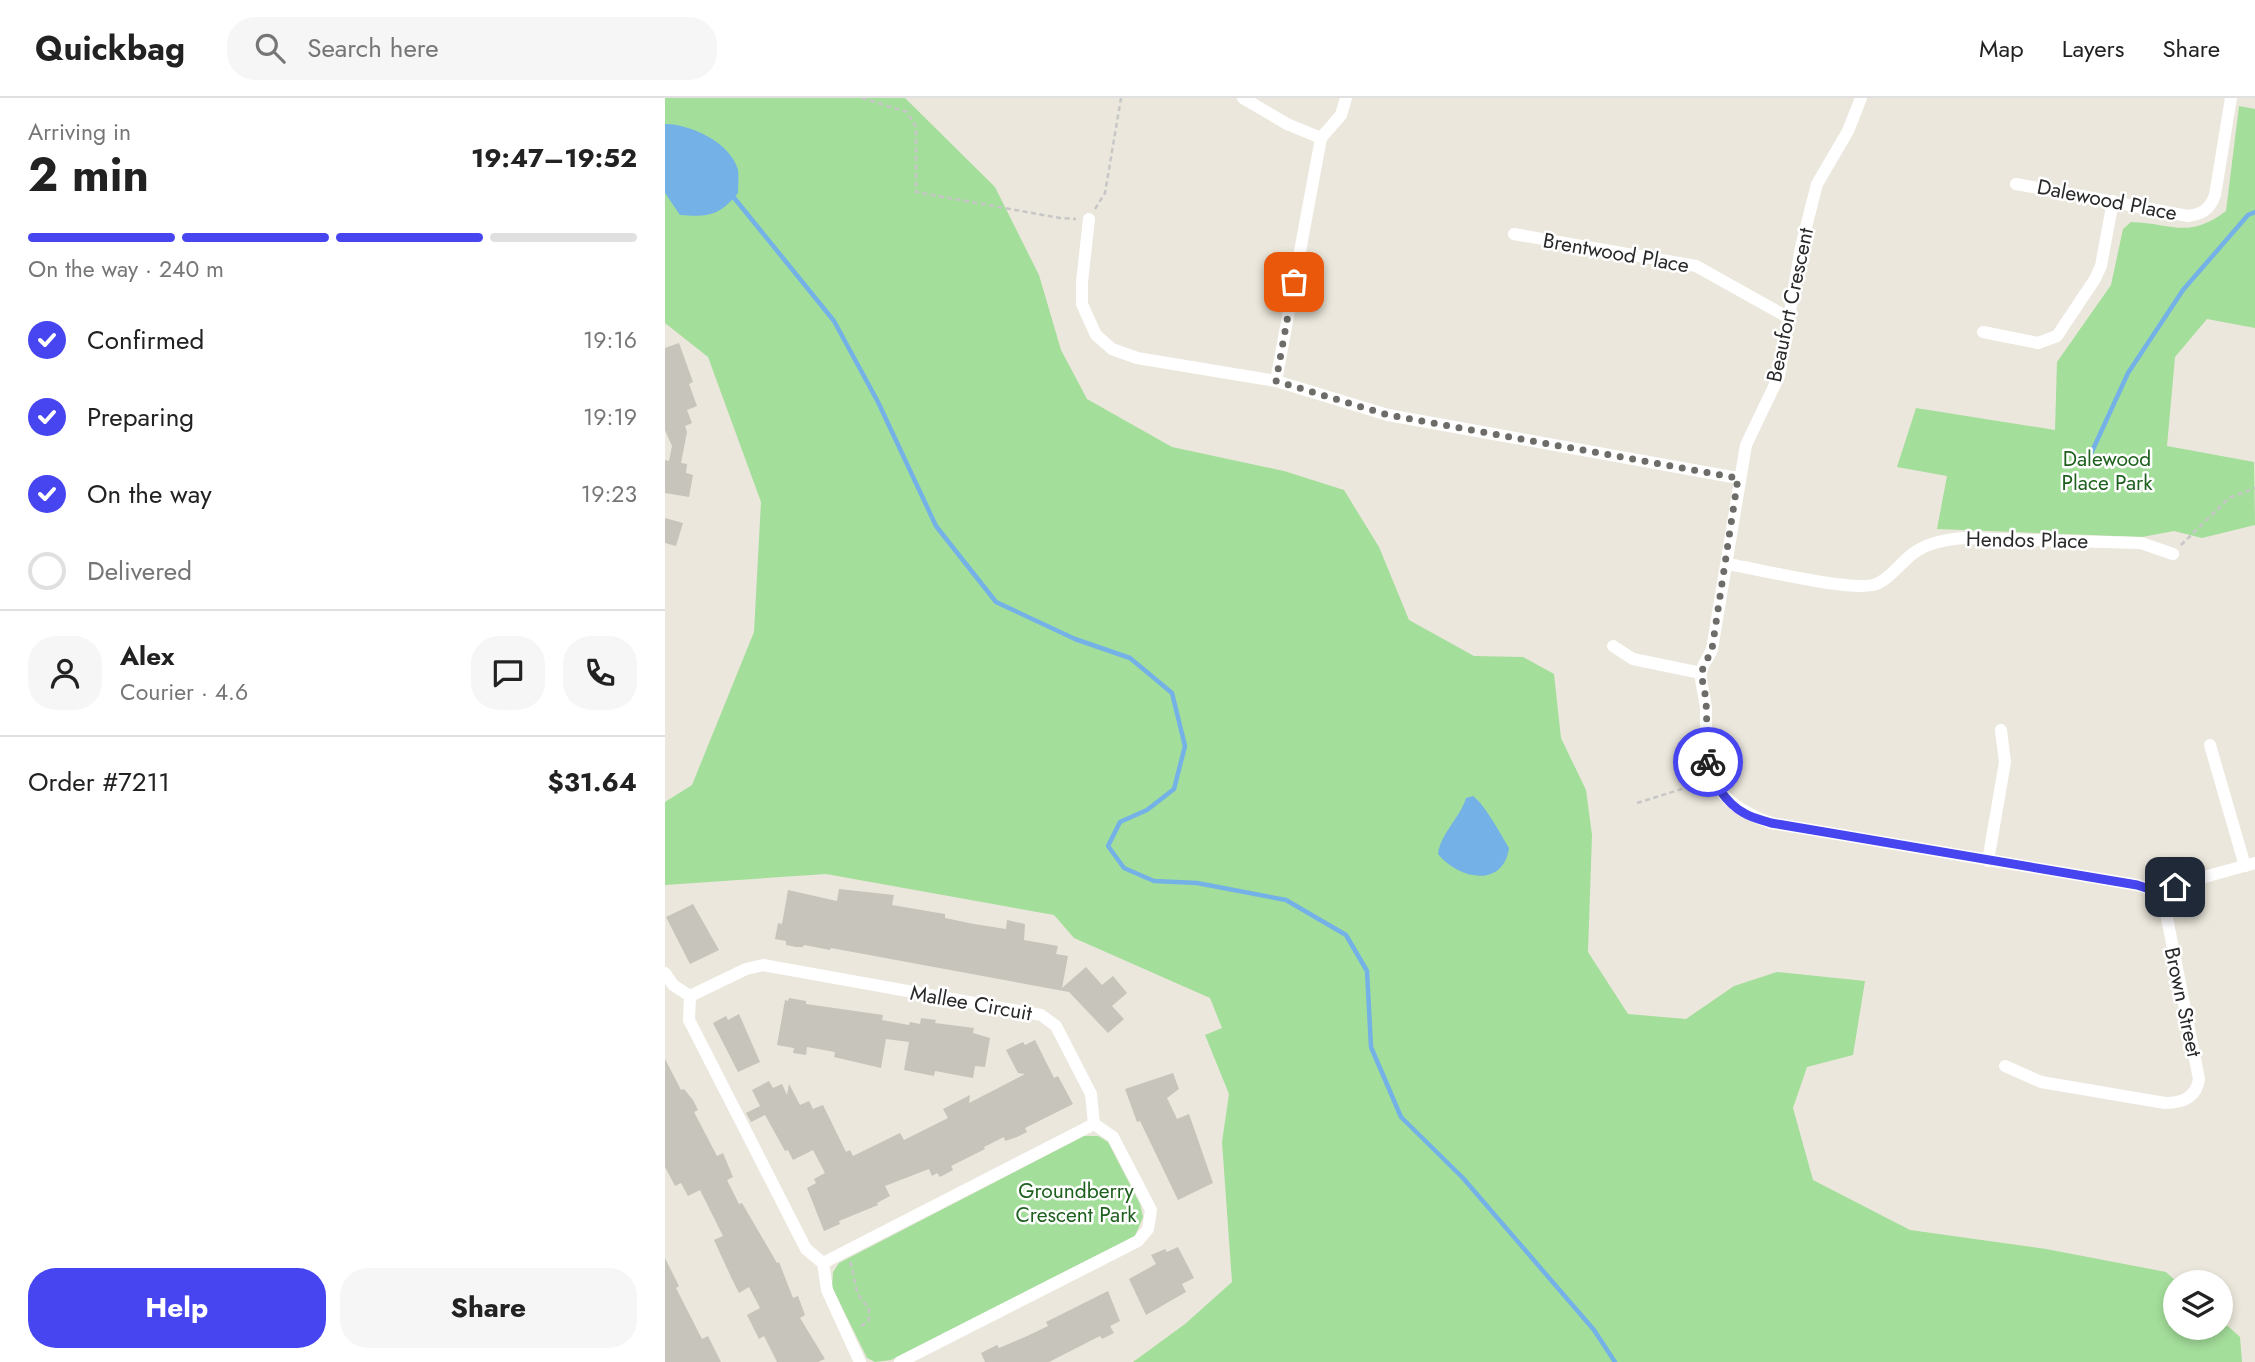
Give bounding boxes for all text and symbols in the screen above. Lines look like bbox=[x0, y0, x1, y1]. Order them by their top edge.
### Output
search box bbox=[227, 17, 717, 80]
text: Quickbag bbox=[35, 25, 185, 72]
icon: search bbox=[251, 29, 289, 67]
text: Search here bbox=[307, 29, 439, 67]
text: Map bbox=[1979, 31, 2024, 66]
text: Layers bbox=[2062, 31, 2124, 66]
text: Share bbox=[2162, 31, 2220, 66]
text: Arriving in bbox=[28, 115, 131, 149]
text: 19:47–19:52 bbox=[471, 139, 637, 177]
text: 2 min bbox=[28, 142, 149, 208]
street label: Dalewood Place bbox=[2034, 172, 2180, 228]
street label: Brentwood Place bbox=[1541, 225, 1692, 281]
street label: Beaufort Crescent bbox=[1759, 225, 1821, 385]
text: On the way · 240 m bbox=[28, 252, 224, 286]
pin bbox=[1264, 252, 1324, 312]
icon: bag bbox=[1275, 263, 1313, 301]
icon: check bbox=[28, 321, 66, 359]
text: Confirmed bbox=[87, 321, 204, 359]
text: 19:16 bbox=[583, 323, 637, 357]
icon: check bbox=[28, 398, 66, 436]
text: Preparing bbox=[87, 398, 194, 436]
text: 19:19 bbox=[583, 400, 637, 434]
park label: Dalewood Place Park bbox=[2061, 444, 2153, 498]
icon: check bbox=[28, 475, 66, 513]
text: On the way bbox=[87, 475, 212, 513]
text: 19:23 bbox=[581, 477, 637, 511]
street label: Hendos Place bbox=[1966, 524, 2089, 556]
text: Delivered bbox=[87, 552, 192, 590]
button: person bbox=[28, 636, 102, 710]
button: chat bbox=[471, 636, 545, 710]
button: phone bbox=[563, 636, 637, 710]
text: Alex bbox=[120, 637, 174, 675]
text: Courier · 4.6 bbox=[120, 675, 248, 709]
courier bbox=[1673, 727, 1743, 797]
icon: bike bbox=[1689, 743, 1727, 781]
text: Order #7211 bbox=[28, 763, 170, 801]
text: $31.64 bbox=[548, 763, 637, 801]
pin bbox=[2145, 857, 2205, 917]
icon: home bbox=[2156, 868, 2194, 906]
street label: Brown Street bbox=[2157, 944, 2209, 1060]
street label: Mallee Circuit bbox=[908, 978, 1034, 1028]
park label: Groundberry Crescent Park bbox=[1015, 1176, 1137, 1230]
button: Help bbox=[28, 1268, 326, 1348]
button: Share bbox=[340, 1268, 637, 1348]
map controls bbox=[2163, 1270, 2233, 1340]
button: layers bbox=[2163, 1270, 2233, 1340]

